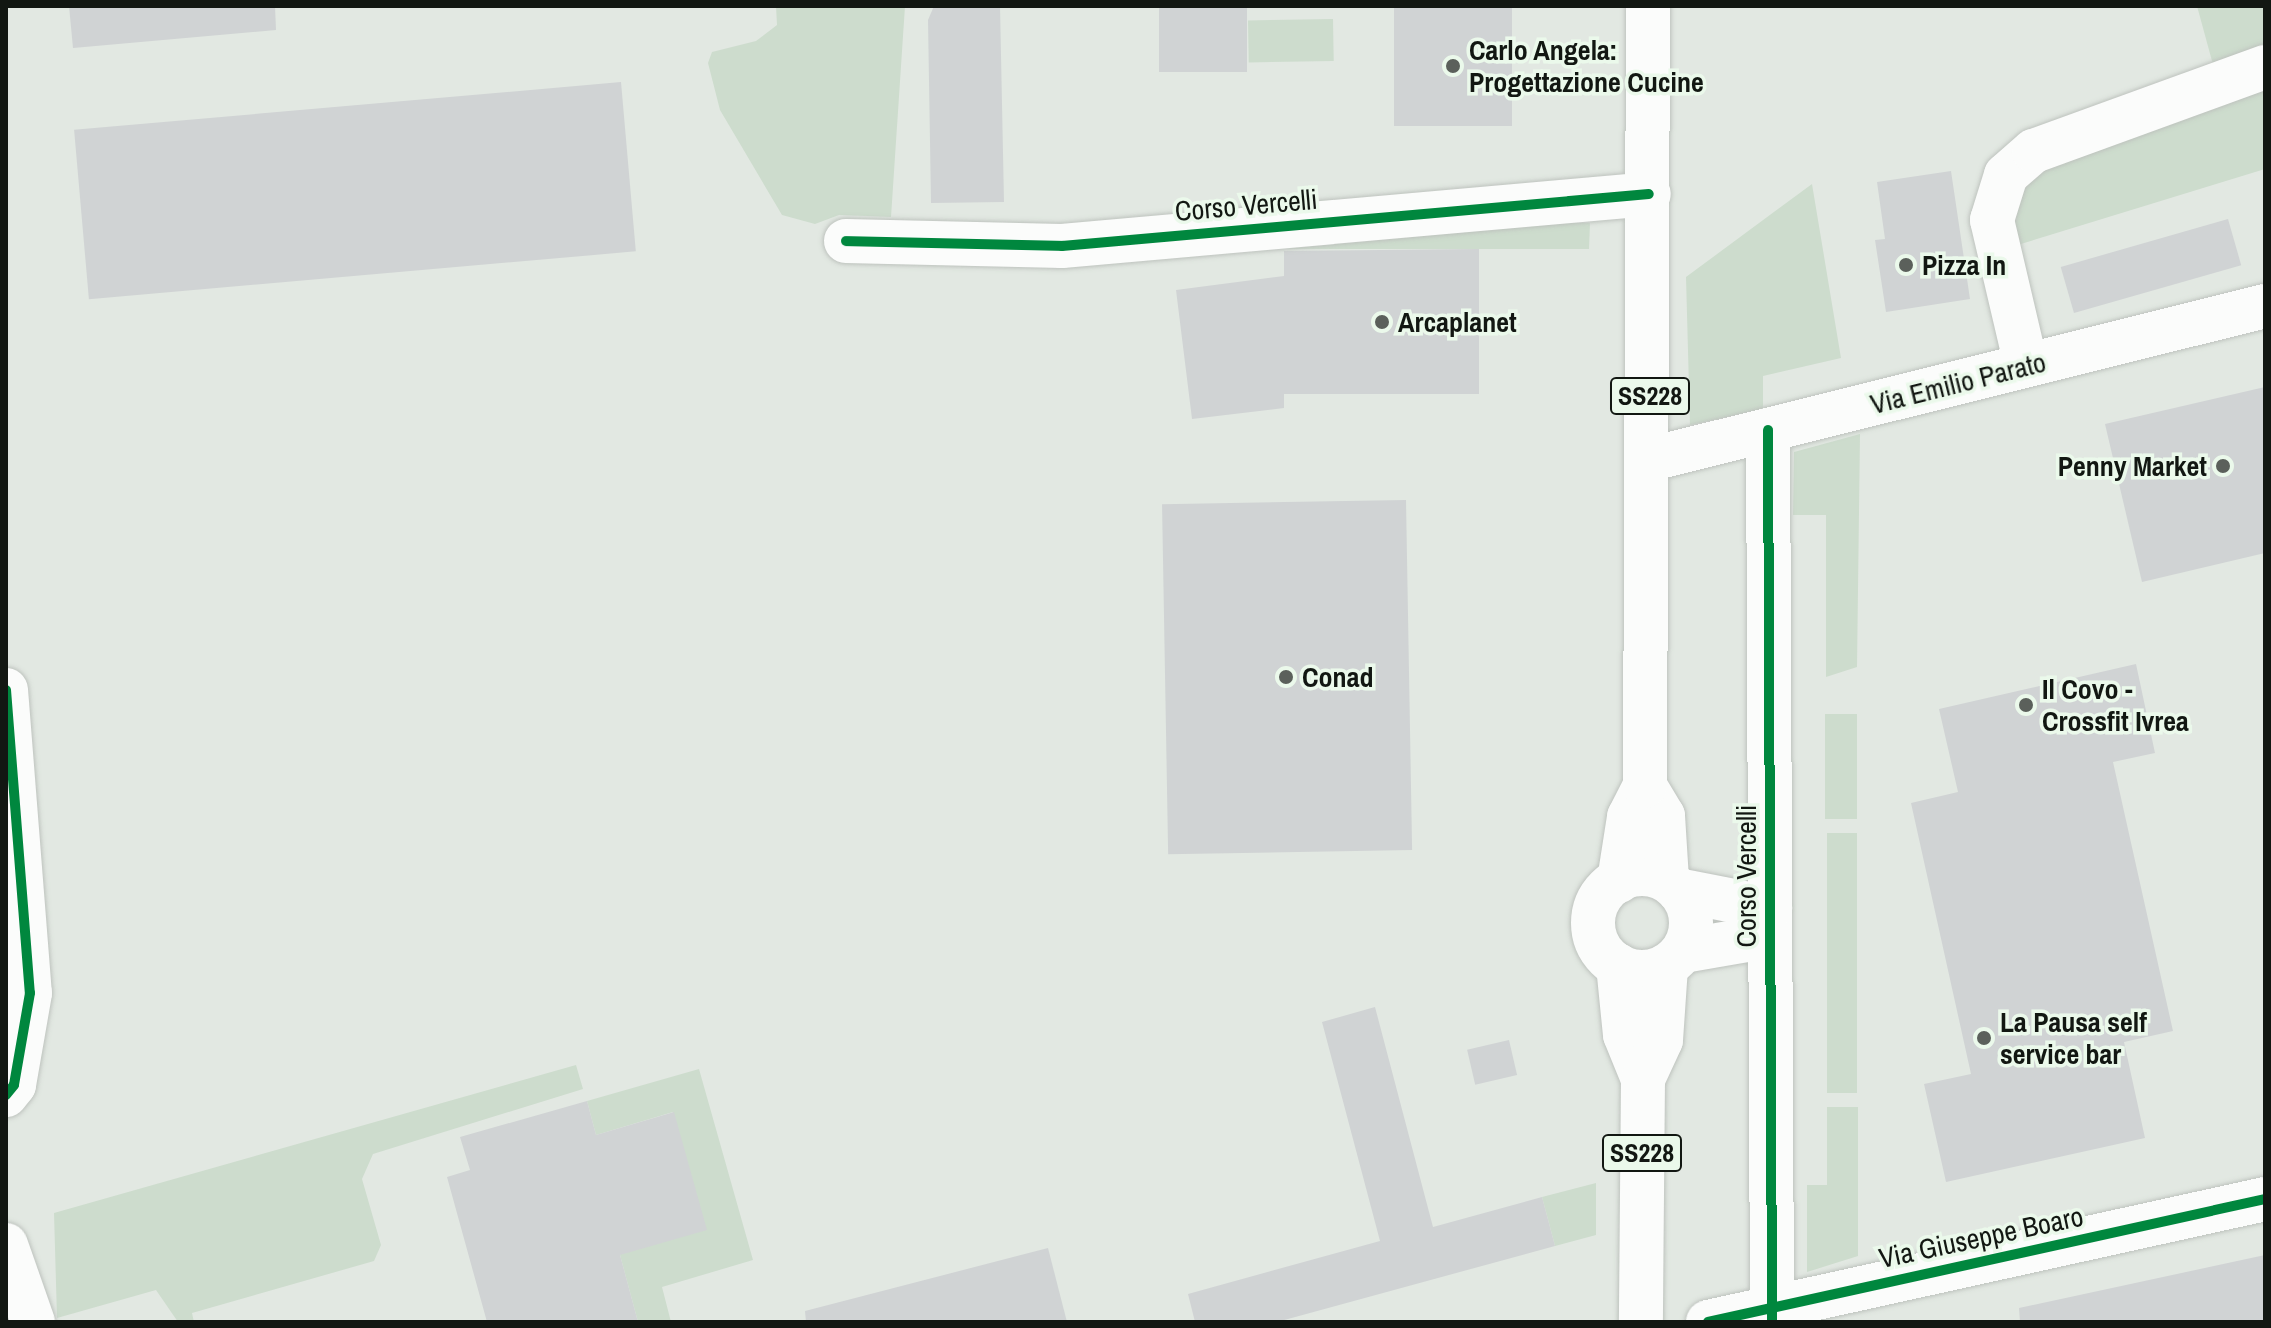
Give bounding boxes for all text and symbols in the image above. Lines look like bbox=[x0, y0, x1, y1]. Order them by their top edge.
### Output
place label: Carlo Angela: Progettazione Cucine bbox=[1469, 33, 1704, 99]
marker: Carlo Angela: Progettazione Cucine bbox=[1444, 57, 1462, 75]
street label: Corso Vercelli bbox=[1173, 182, 1319, 228]
place label: Pizza In bbox=[1922, 248, 2006, 282]
marker: Pizza In bbox=[1897, 256, 1915, 274]
place label: Arcaplanet bbox=[1398, 305, 1517, 339]
marker: Arcaplanet bbox=[1373, 313, 1391, 331]
street label: Via Emilio Parato bbox=[1867, 345, 2049, 421]
road number: SS228 bbox=[1608, 374, 1692, 418]
place label: Penny Market bbox=[2058, 449, 2207, 483]
marker: Penny Market bbox=[2214, 457, 2232, 475]
place label: Conad bbox=[1302, 660, 1373, 694]
marker: Conad bbox=[1277, 668, 1295, 686]
place label: Il Covo - Crossfit Ivrea bbox=[2042, 672, 2189, 738]
marker: Il Covo - Crossfit Ivrea bbox=[2017, 696, 2035, 714]
street label: Corso Vercelli bbox=[1729, 805, 1763, 947]
place label: La Pausa self service bar bbox=[2000, 1005, 2147, 1071]
marker: La Pausa self service bar bbox=[1975, 1029, 1993, 1047]
road number: SS228 bbox=[1600, 1131, 1684, 1175]
street label: Via Giuseppe Boaro bbox=[1876, 1199, 2086, 1275]

